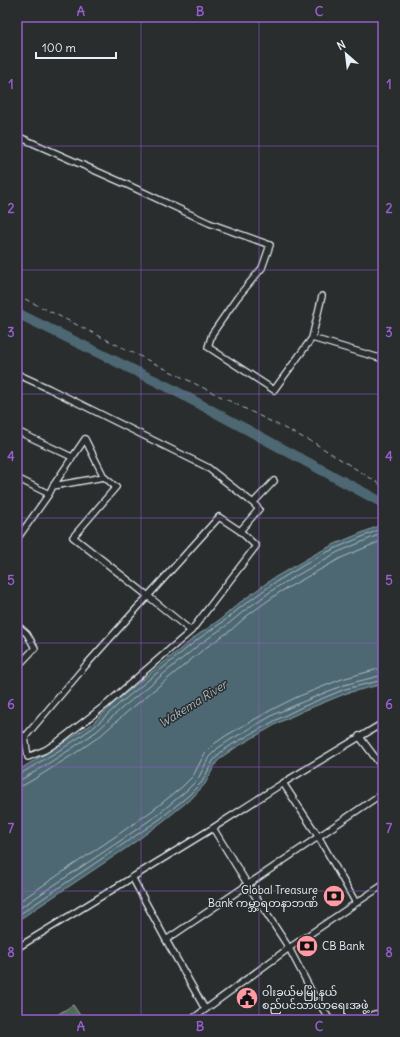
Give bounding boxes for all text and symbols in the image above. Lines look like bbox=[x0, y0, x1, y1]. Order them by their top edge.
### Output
text: A bbox=[77, 3, 86, 20]
text: B bbox=[196, 3, 205, 20]
text: C bbox=[315, 3, 324, 20]
scale bar bbox=[36, 34, 116, 60]
north arrow bbox=[326, 34, 366, 74]
text: N bbox=[335, 37, 348, 53]
text: 100 m bbox=[42, 40, 76, 55]
text: 1 bbox=[8, 76, 14, 93]
text: 1 bbox=[386, 76, 392, 93]
text: 2 bbox=[7, 200, 15, 217]
text: 2 bbox=[385, 200, 393, 217]
text: 3 bbox=[7, 324, 15, 341]
text: 3 bbox=[385, 324, 393, 341]
text: 4 bbox=[7, 448, 15, 465]
text: 4 bbox=[385, 448, 393, 465]
text: 5 bbox=[7, 572, 15, 589]
text: 5 bbox=[385, 572, 393, 589]
water label: Wakema River bbox=[156, 676, 231, 730]
text: 6 bbox=[7, 696, 15, 713]
text: 6 bbox=[385, 696, 393, 713]
text: 7 bbox=[8, 820, 15, 837]
text: 7 bbox=[386, 820, 393, 837]
place label: Global Treasure Bank ကမ္ဘာ့ရတနာဘဏ် bbox=[208, 883, 318, 912]
bank icon: Global Treasure Bank ကမ္ဘာ့ရတနာဘဏ် bbox=[321, 883, 347, 909]
bank icon: CB Bank bbox=[294, 933, 320, 959]
place label: CB Bank bbox=[322, 939, 365, 953]
text: 8 bbox=[7, 944, 15, 961]
text: 8 bbox=[385, 944, 393, 961]
public building icon: ဝါးခယ်မမြို့နယ် စည်ပင်သာယာရေးအဖွဲ့ bbox=[234, 985, 260, 1011]
place label: ဝါးခယ်မမြို့နယ် စည်ပင်သာယာရေးအဖွဲ့ bbox=[262, 985, 370, 1014]
text: A bbox=[77, 1018, 86, 1035]
text: B bbox=[196, 1018, 205, 1035]
text: C bbox=[315, 1018, 324, 1035]

